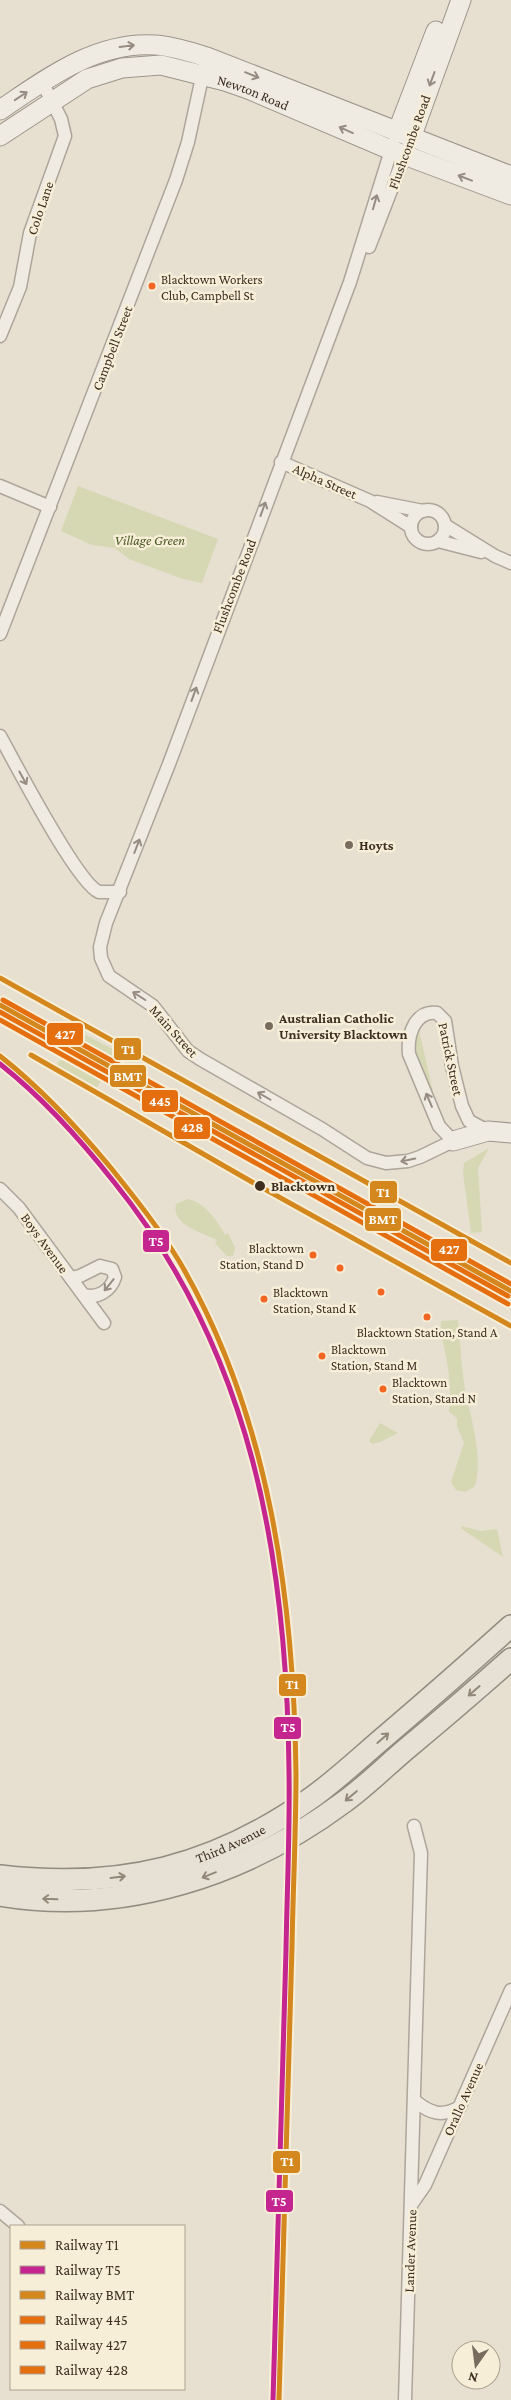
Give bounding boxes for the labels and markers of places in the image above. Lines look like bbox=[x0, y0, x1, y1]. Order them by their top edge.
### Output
place label: Blacktown Workers Club, Campbell St bbox=[161, 272, 263, 303]
marker: Blacktown Workers Club, Campbell St bbox=[147, 281, 157, 291]
place label: Hoyts bbox=[359, 837, 394, 853]
marker: Hoyts bbox=[343, 839, 355, 851]
place label: Australian Catholic University Blacktown bbox=[278, 1010, 408, 1042]
marker: Australian Catholic University Blacktown bbox=[263, 1020, 275, 1032]
place label: Blacktown bbox=[271, 1178, 335, 1194]
marker: Blacktown bbox=[253, 1179, 267, 1193]
place label: Blacktown Station, Stand D bbox=[220, 1241, 304, 1272]
marker: Blacktown Station, Stand D bbox=[308, 1250, 318, 1260]
unlabelled marker bbox=[335, 1263, 345, 1273]
place label: Blacktown Station, Stand K bbox=[273, 1285, 356, 1316]
unlabelled marker bbox=[376, 1287, 386, 1297]
marker: Blacktown Station, Stand K bbox=[259, 1294, 269, 1304]
marker: Blacktown Station, Stand A bbox=[422, 1312, 432, 1322]
place label: Blacktown Station, Stand A bbox=[357, 1325, 498, 1340]
place label: Blacktown Station, Stand M bbox=[331, 1342, 417, 1373]
marker: Blacktown Station, Stand M bbox=[317, 1351, 327, 1361]
place label: Blacktown Station, Stand N bbox=[392, 1375, 476, 1406]
marker: Blacktown Station, Stand N bbox=[378, 1384, 388, 1394]

